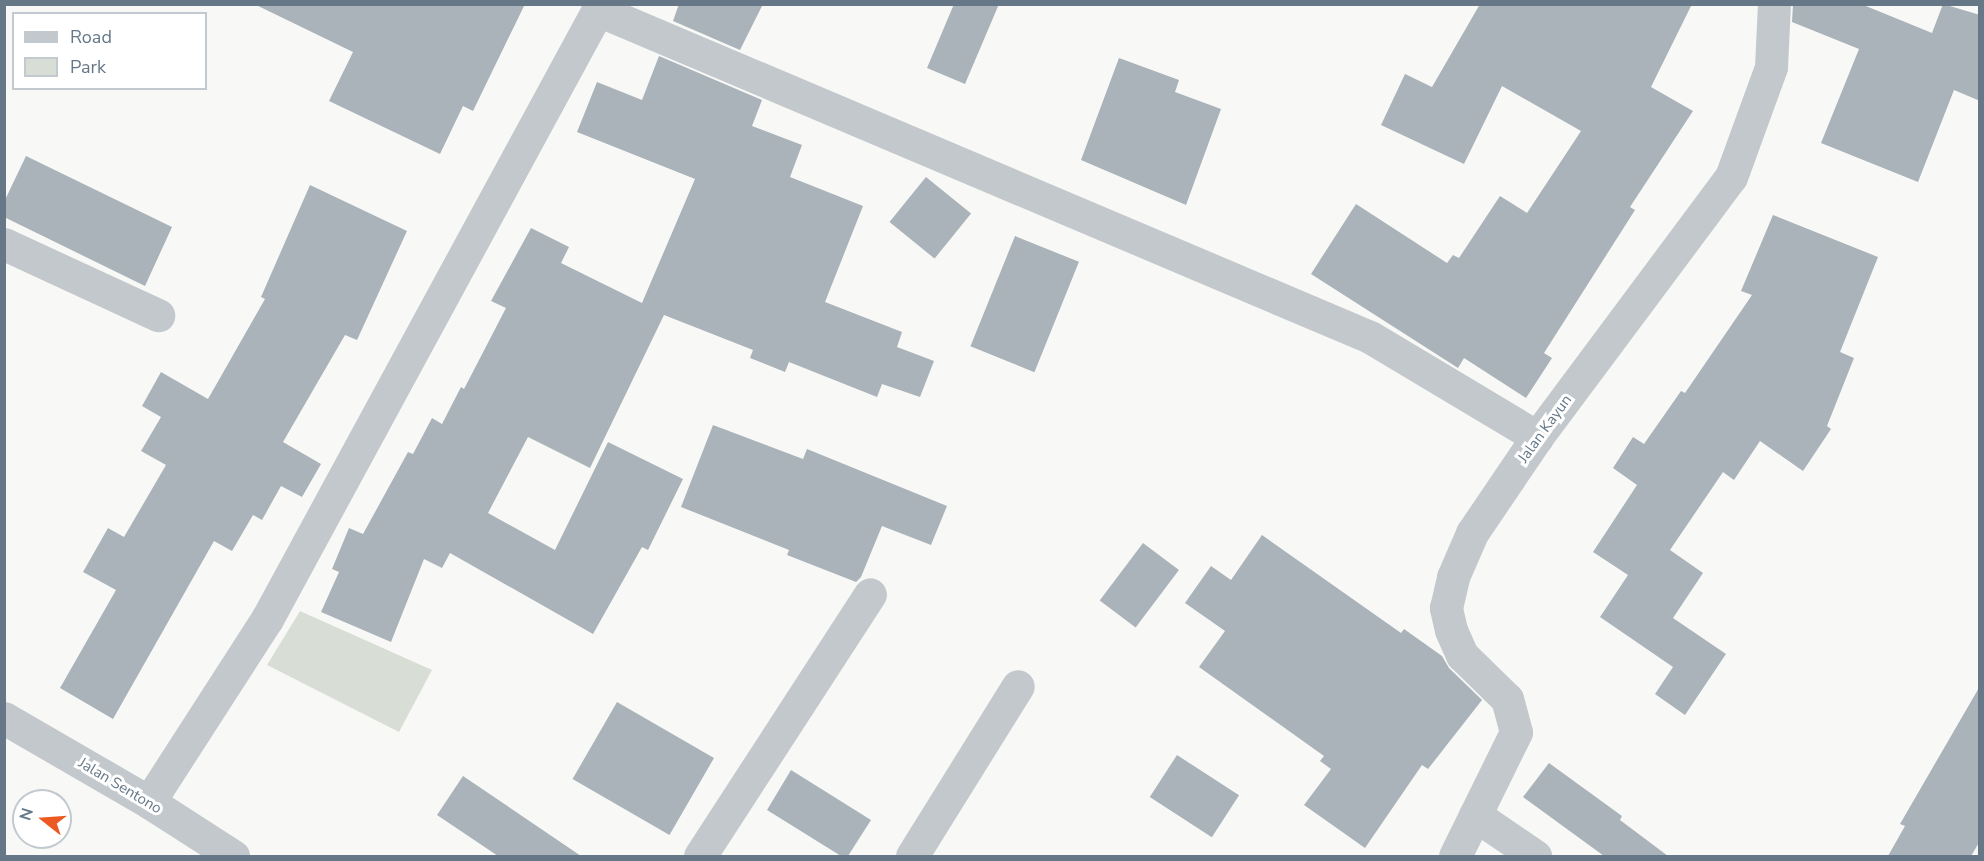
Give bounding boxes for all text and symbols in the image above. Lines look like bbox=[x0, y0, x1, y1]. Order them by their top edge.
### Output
legend bbox=[12, 12, 207, 90]
text: Road bbox=[70, 25, 112, 49]
text: Park bbox=[70, 55, 106, 79]
street label: Jalan Kayun bbox=[1514, 392, 1576, 466]
street label: Jalan Sentono bbox=[75, 754, 165, 818]
north arrow bbox=[12, 789, 72, 849]
text: N bbox=[14, 805, 39, 823]

